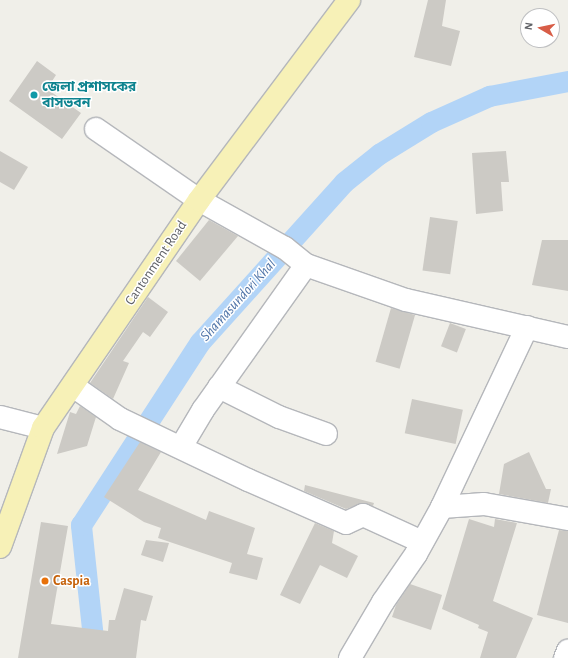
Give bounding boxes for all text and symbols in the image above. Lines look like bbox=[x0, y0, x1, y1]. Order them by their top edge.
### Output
north arrow bbox=[520, 8, 560, 48]
text: N bbox=[523, 22, 535, 31]
place label: জেলা প্রশাসকের বাসভবন bbox=[42, 79, 136, 112]
marker: জেলা প্রশাসকের বাসভবন bbox=[29, 90, 39, 100]
street label: Cantonment Road bbox=[122, 218, 190, 308]
water label: Shamasundori Khal bbox=[196, 255, 280, 345]
place label: Caspia bbox=[53, 573, 90, 589]
marker: Caspia bbox=[40, 576, 50, 586]

